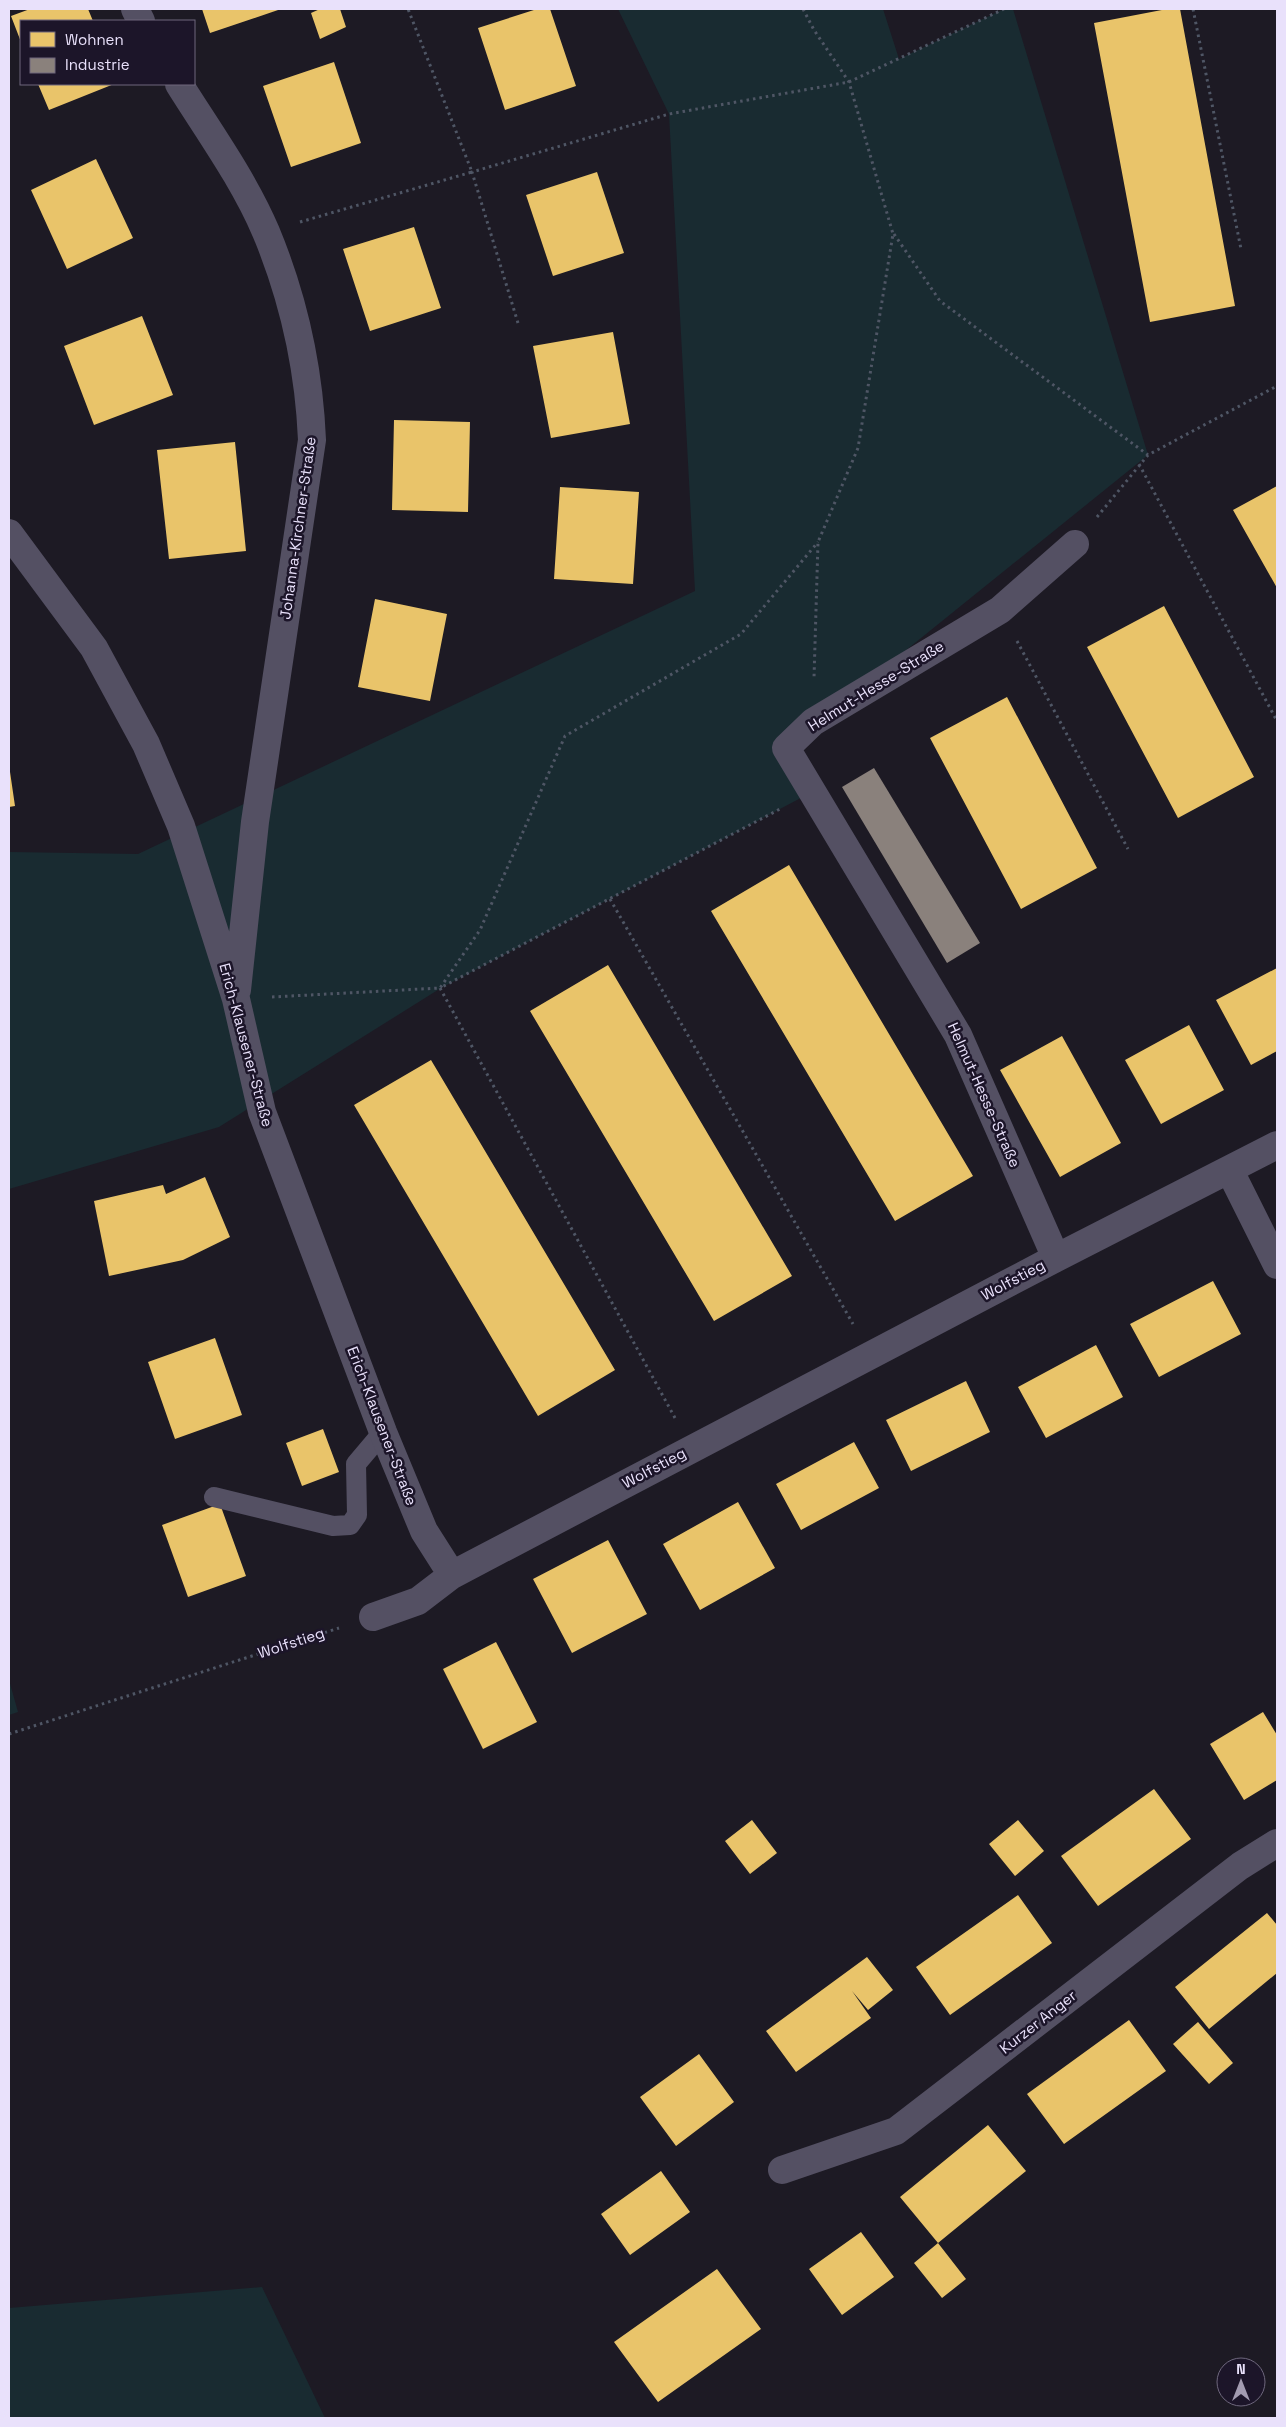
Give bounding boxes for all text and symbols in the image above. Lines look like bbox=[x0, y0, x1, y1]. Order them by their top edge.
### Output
legend bbox=[20, 20, 195, 85]
text: Wohnen bbox=[65, 30, 124, 49]
text: Industrie bbox=[65, 55, 130, 74]
street label: Johanna-Kirchner-Straße bbox=[275, 435, 320, 621]
street label: Helmut-Hesse-Straße bbox=[804, 636, 947, 735]
street label: Erich-Klausener-Straße bbox=[215, 961, 278, 1129]
street label: Helmut-Hesse-Straße bbox=[944, 1019, 1025, 1170]
street label: Wolfstieg bbox=[978, 1255, 1048, 1304]
street label: Erich-Klausener-Straße bbox=[343, 1344, 422, 1508]
street label: Wolfstieg bbox=[619, 1443, 689, 1492]
street label: Wolfstieg bbox=[255, 1623, 327, 1662]
street label: Kurzer Anger bbox=[995, 1985, 1080, 2058]
north arrow bbox=[1216, 2357, 1266, 2407]
text: N bbox=[1236, 2360, 1246, 2378]

